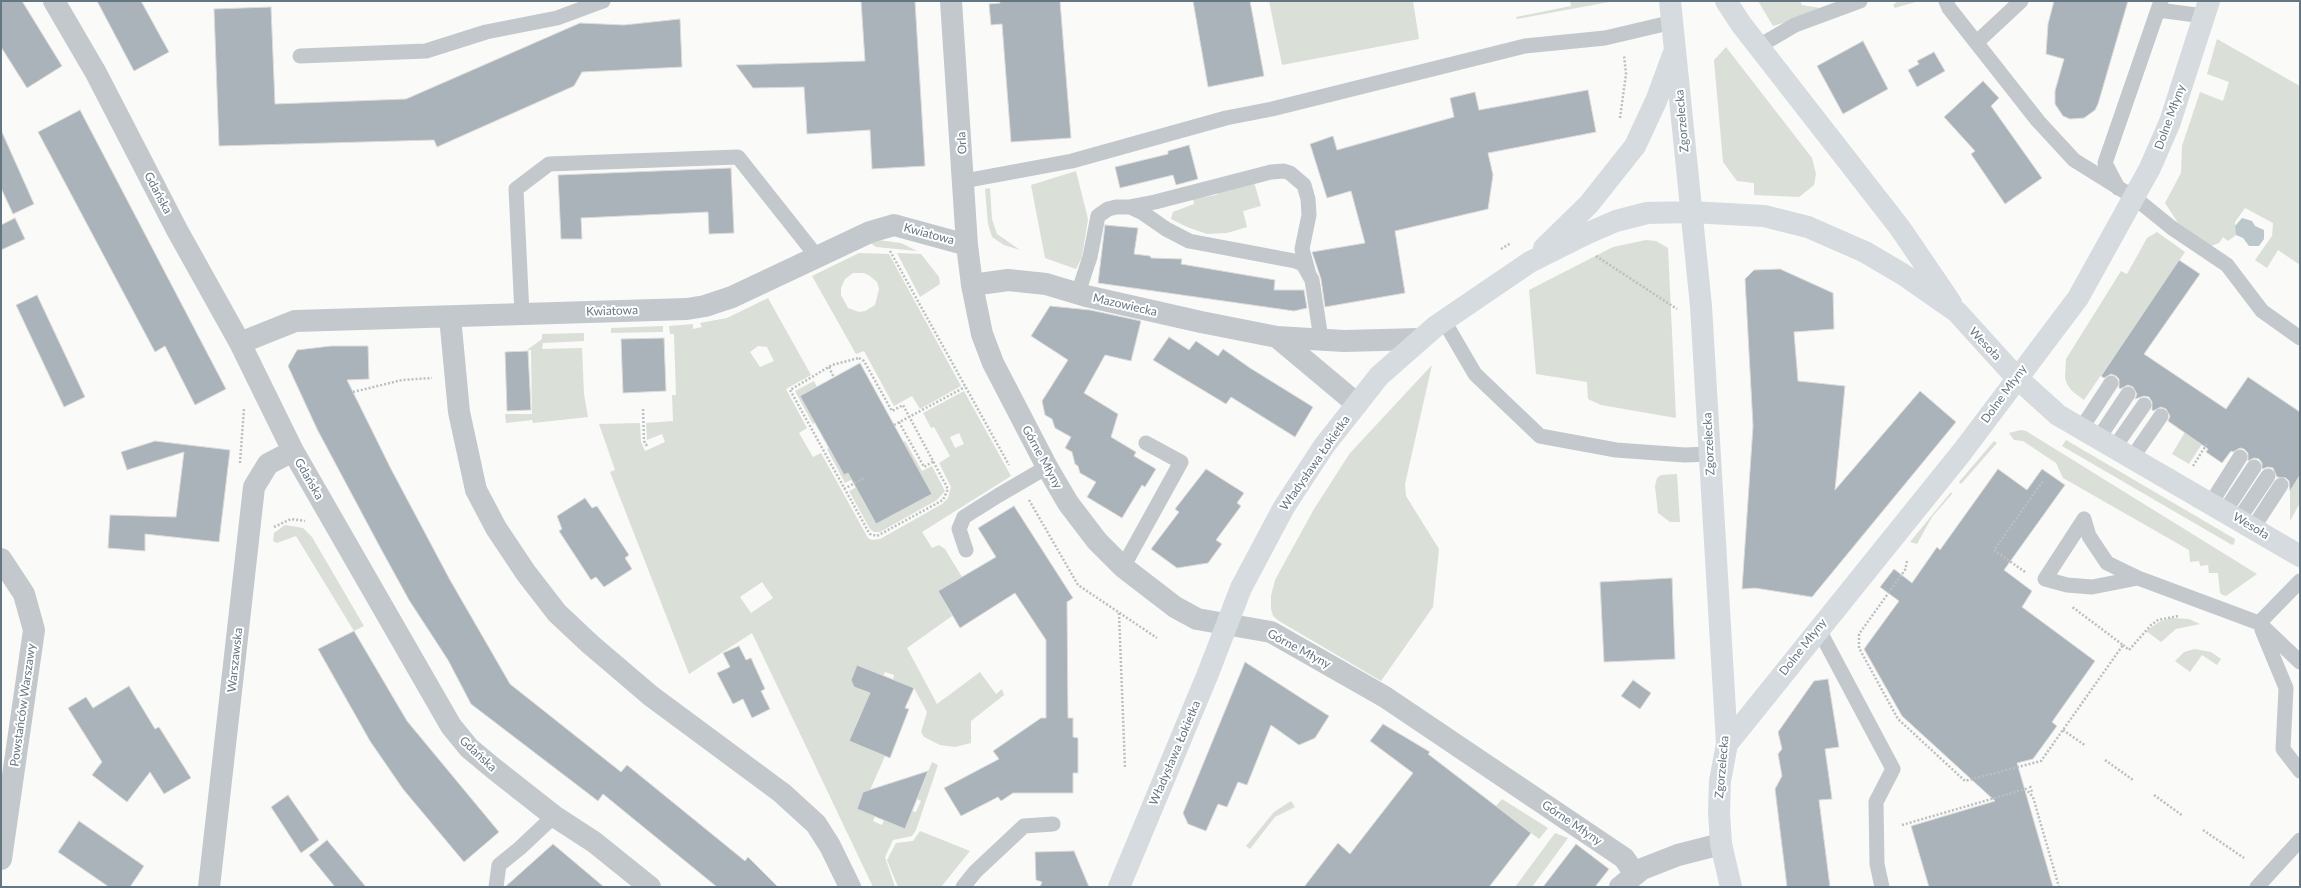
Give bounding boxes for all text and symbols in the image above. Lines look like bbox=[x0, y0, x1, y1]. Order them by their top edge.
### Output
street label: Dolne Młyny bbox=[2152, 82, 2188, 152]
street label: Zgorzelecka bbox=[1672, 89, 1692, 153]
street label: Orla bbox=[954, 131, 970, 155]
street label: Gdańska bbox=[141, 170, 175, 216]
street label: Kwiatowa bbox=[902, 220, 956, 248]
street label: Mazowiecka bbox=[1092, 291, 1158, 319]
street label: Kwiatowa bbox=[586, 303, 638, 319]
street label: Wesoła bbox=[1966, 325, 2004, 363]
street label: Dolne Młyny bbox=[1978, 362, 2030, 426]
street label: Zgorzelecka bbox=[1700, 412, 1718, 476]
street label: Władysława Łokietka bbox=[1277, 413, 1353, 513]
street label: Górne Młyny bbox=[1019, 423, 1065, 491]
street label: Gdańska bbox=[291, 456, 327, 502]
street label: Wesoła bbox=[2230, 510, 2272, 542]
street label: Dolne Młyny bbox=[1776, 616, 1830, 678]
street label: Górne Młyny bbox=[1265, 626, 1333, 672]
street label: Warszawska bbox=[224, 627, 246, 693]
street label: Powstańców Warszawy bbox=[7, 643, 39, 767]
street label: Władysława Łokietka bbox=[1146, 698, 1204, 808]
street label: Gdańska bbox=[457, 733, 499, 775]
street label: Zgorzelecka bbox=[1712, 735, 1732, 799]
street label: Górne Młyny bbox=[1539, 798, 1605, 848]

